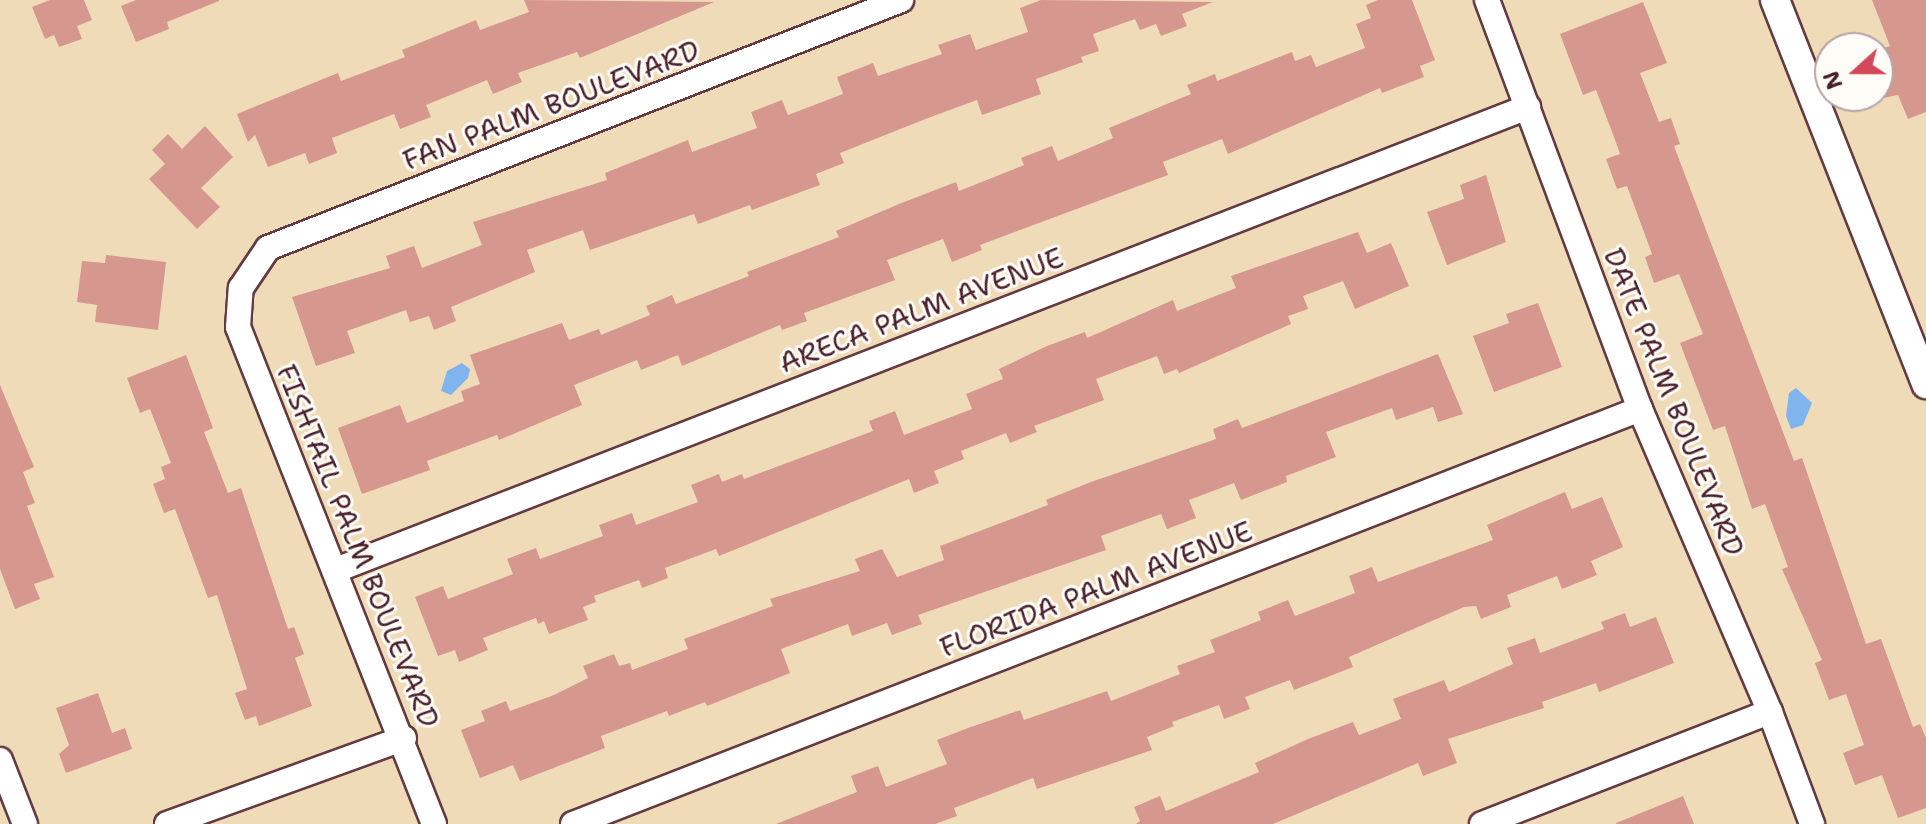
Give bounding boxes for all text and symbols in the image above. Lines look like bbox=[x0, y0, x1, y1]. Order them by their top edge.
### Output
north arrow bbox=[1814, 32, 1894, 112]
street label: FAN PALM BOULEVARD bbox=[398, 33, 704, 177]
text: N bbox=[1816, 67, 1850, 93]
street label: ARECA PALM AVENUE bbox=[774, 240, 1068, 380]
street label: DATE PALM BOULEVARD bbox=[1597, 243, 1751, 561]
street label: FISHTAIL PALM BOULEVARD bbox=[270, 360, 446, 732]
street label: FLORIDA PALM AVENUE bbox=[935, 514, 1257, 664]

